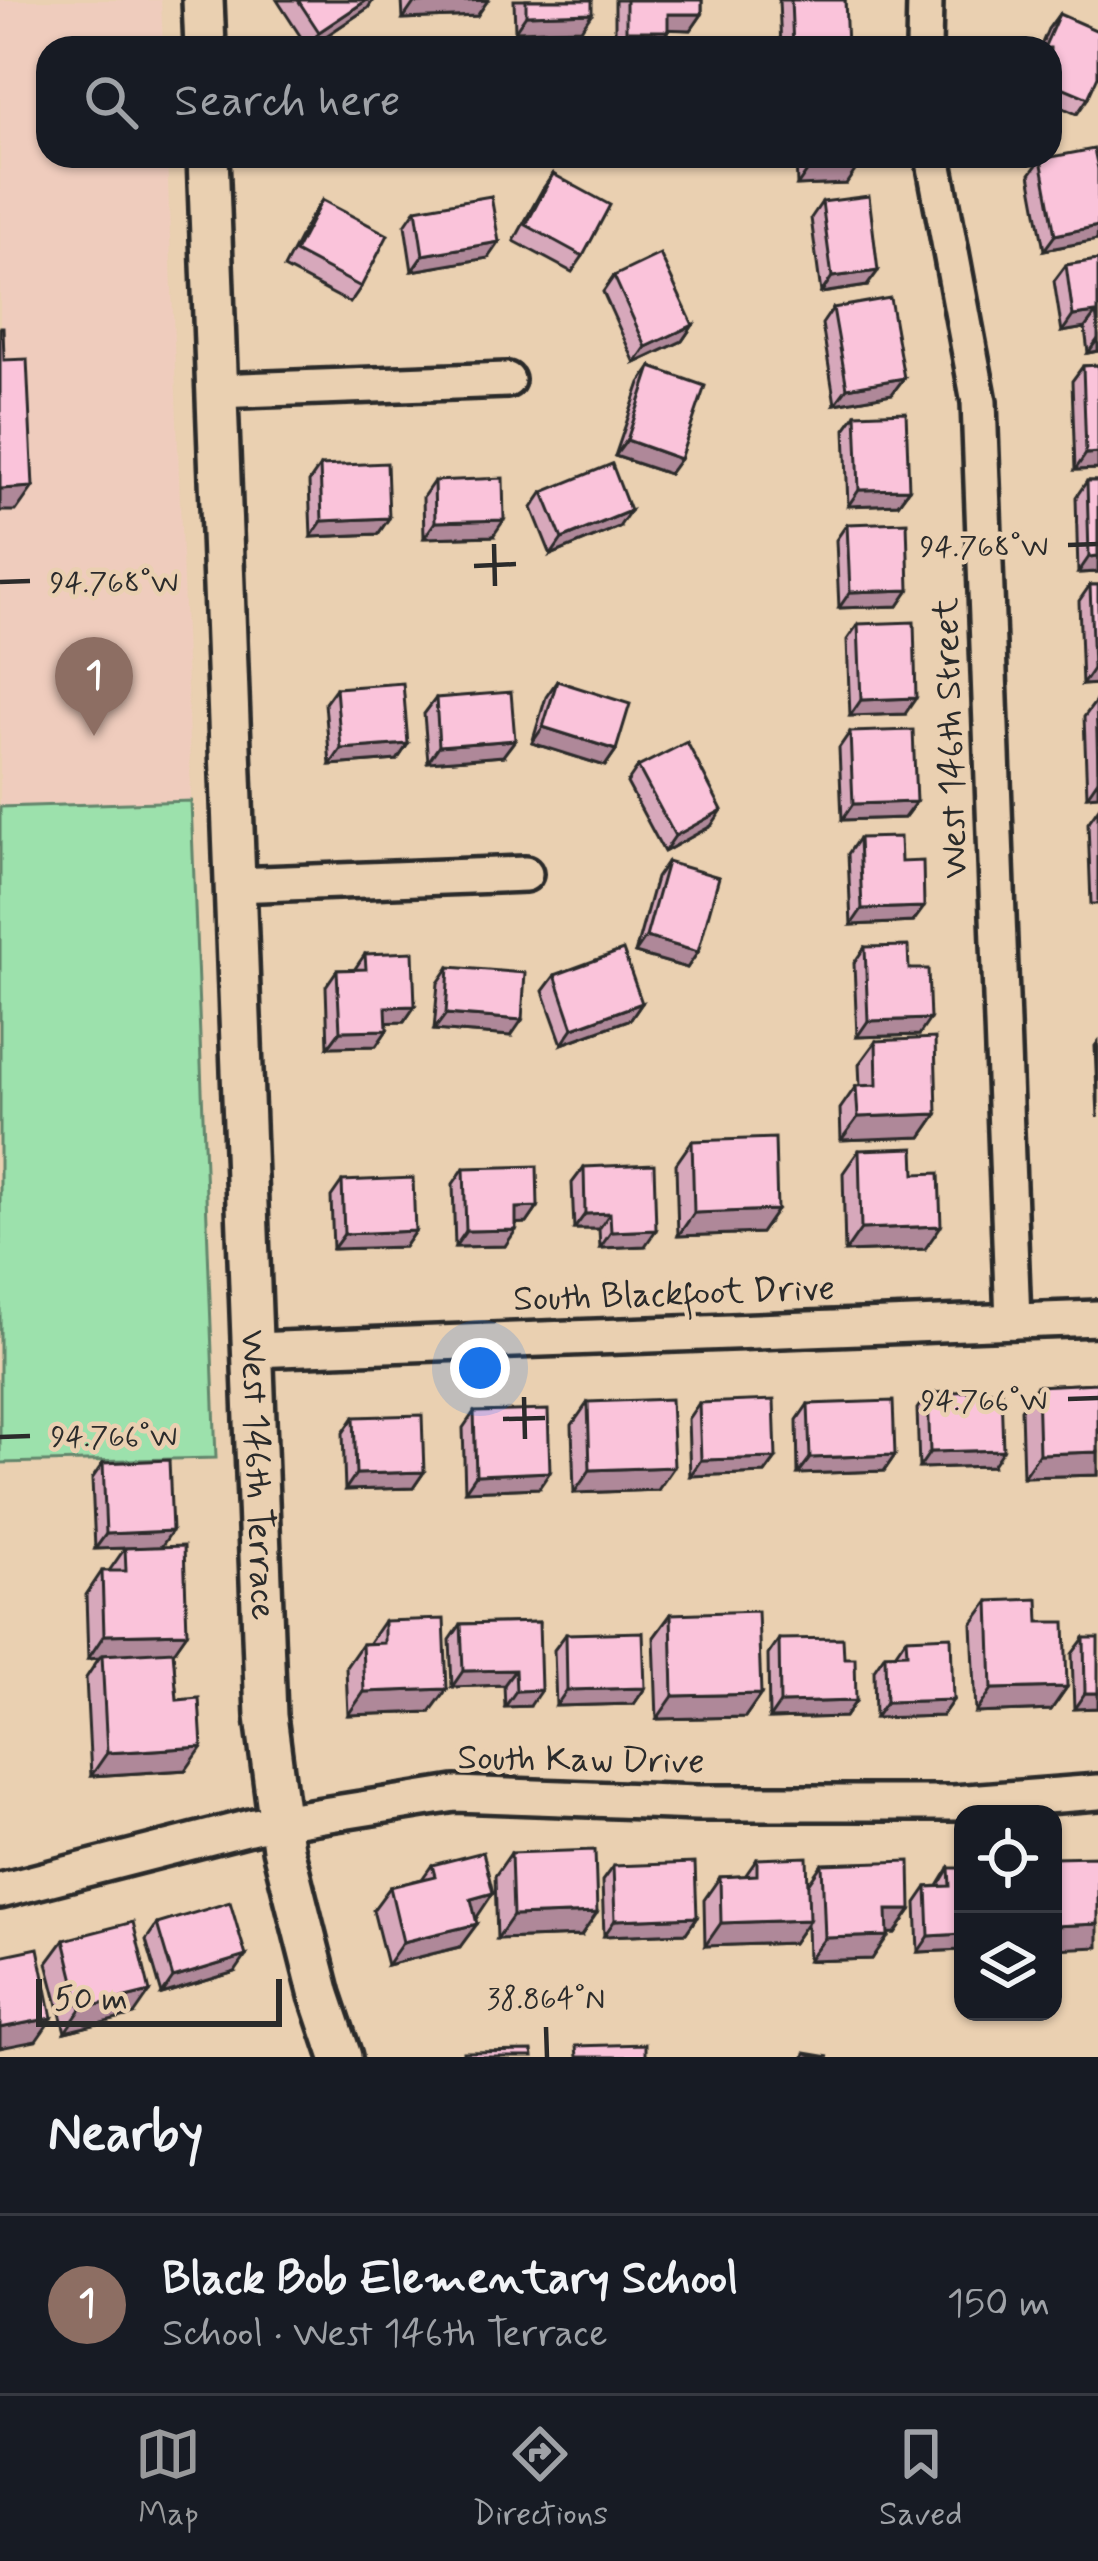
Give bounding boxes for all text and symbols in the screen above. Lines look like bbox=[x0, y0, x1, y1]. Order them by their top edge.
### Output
search box bbox=[36, 36, 1062, 168]
icon: search bbox=[78, 69, 144, 135]
text: Search here bbox=[174, 73, 401, 132]
text: 94.768°W bbox=[920, 528, 1048, 567]
text: 94.768°W bbox=[50, 564, 178, 603]
street label: West 146th Street bbox=[924, 596, 980, 880]
pin: 1 bbox=[55, 637, 133, 736]
street label: South Blackfoot Drive bbox=[512, 1266, 836, 1326]
street label: West 146th Terrace bbox=[228, 1329, 286, 1621]
your location bbox=[450, 1338, 510, 1398]
text: 94.766°W bbox=[921, 1382, 1047, 1421]
text: 94.766°W bbox=[51, 1418, 177, 1457]
street label: South Kaw Drive bbox=[457, 1735, 705, 1787]
map controls bbox=[954, 1805, 1062, 2021]
button: locate bbox=[954, 1805, 1062, 1913]
button: layers bbox=[954, 1913, 1062, 2021]
scale bar bbox=[36, 1973, 282, 2026]
text: 50 m bbox=[54, 1978, 128, 2022]
text: 38.864°N bbox=[487, 1980, 605, 2019]
text: Nearby bbox=[48, 2102, 203, 2168]
text: Black Bob Elementary School bbox=[162, 2250, 738, 2309]
text: 1 bbox=[78, 2279, 96, 2330]
text: 150 m bbox=[947, 2279, 1050, 2330]
text: School · West 146th Terrace bbox=[162, 2309, 608, 2360]
tab: Map bbox=[135, 2421, 201, 2537]
tab: Directions bbox=[472, 2421, 608, 2537]
tab: Saved bbox=[879, 2421, 963, 2537]

